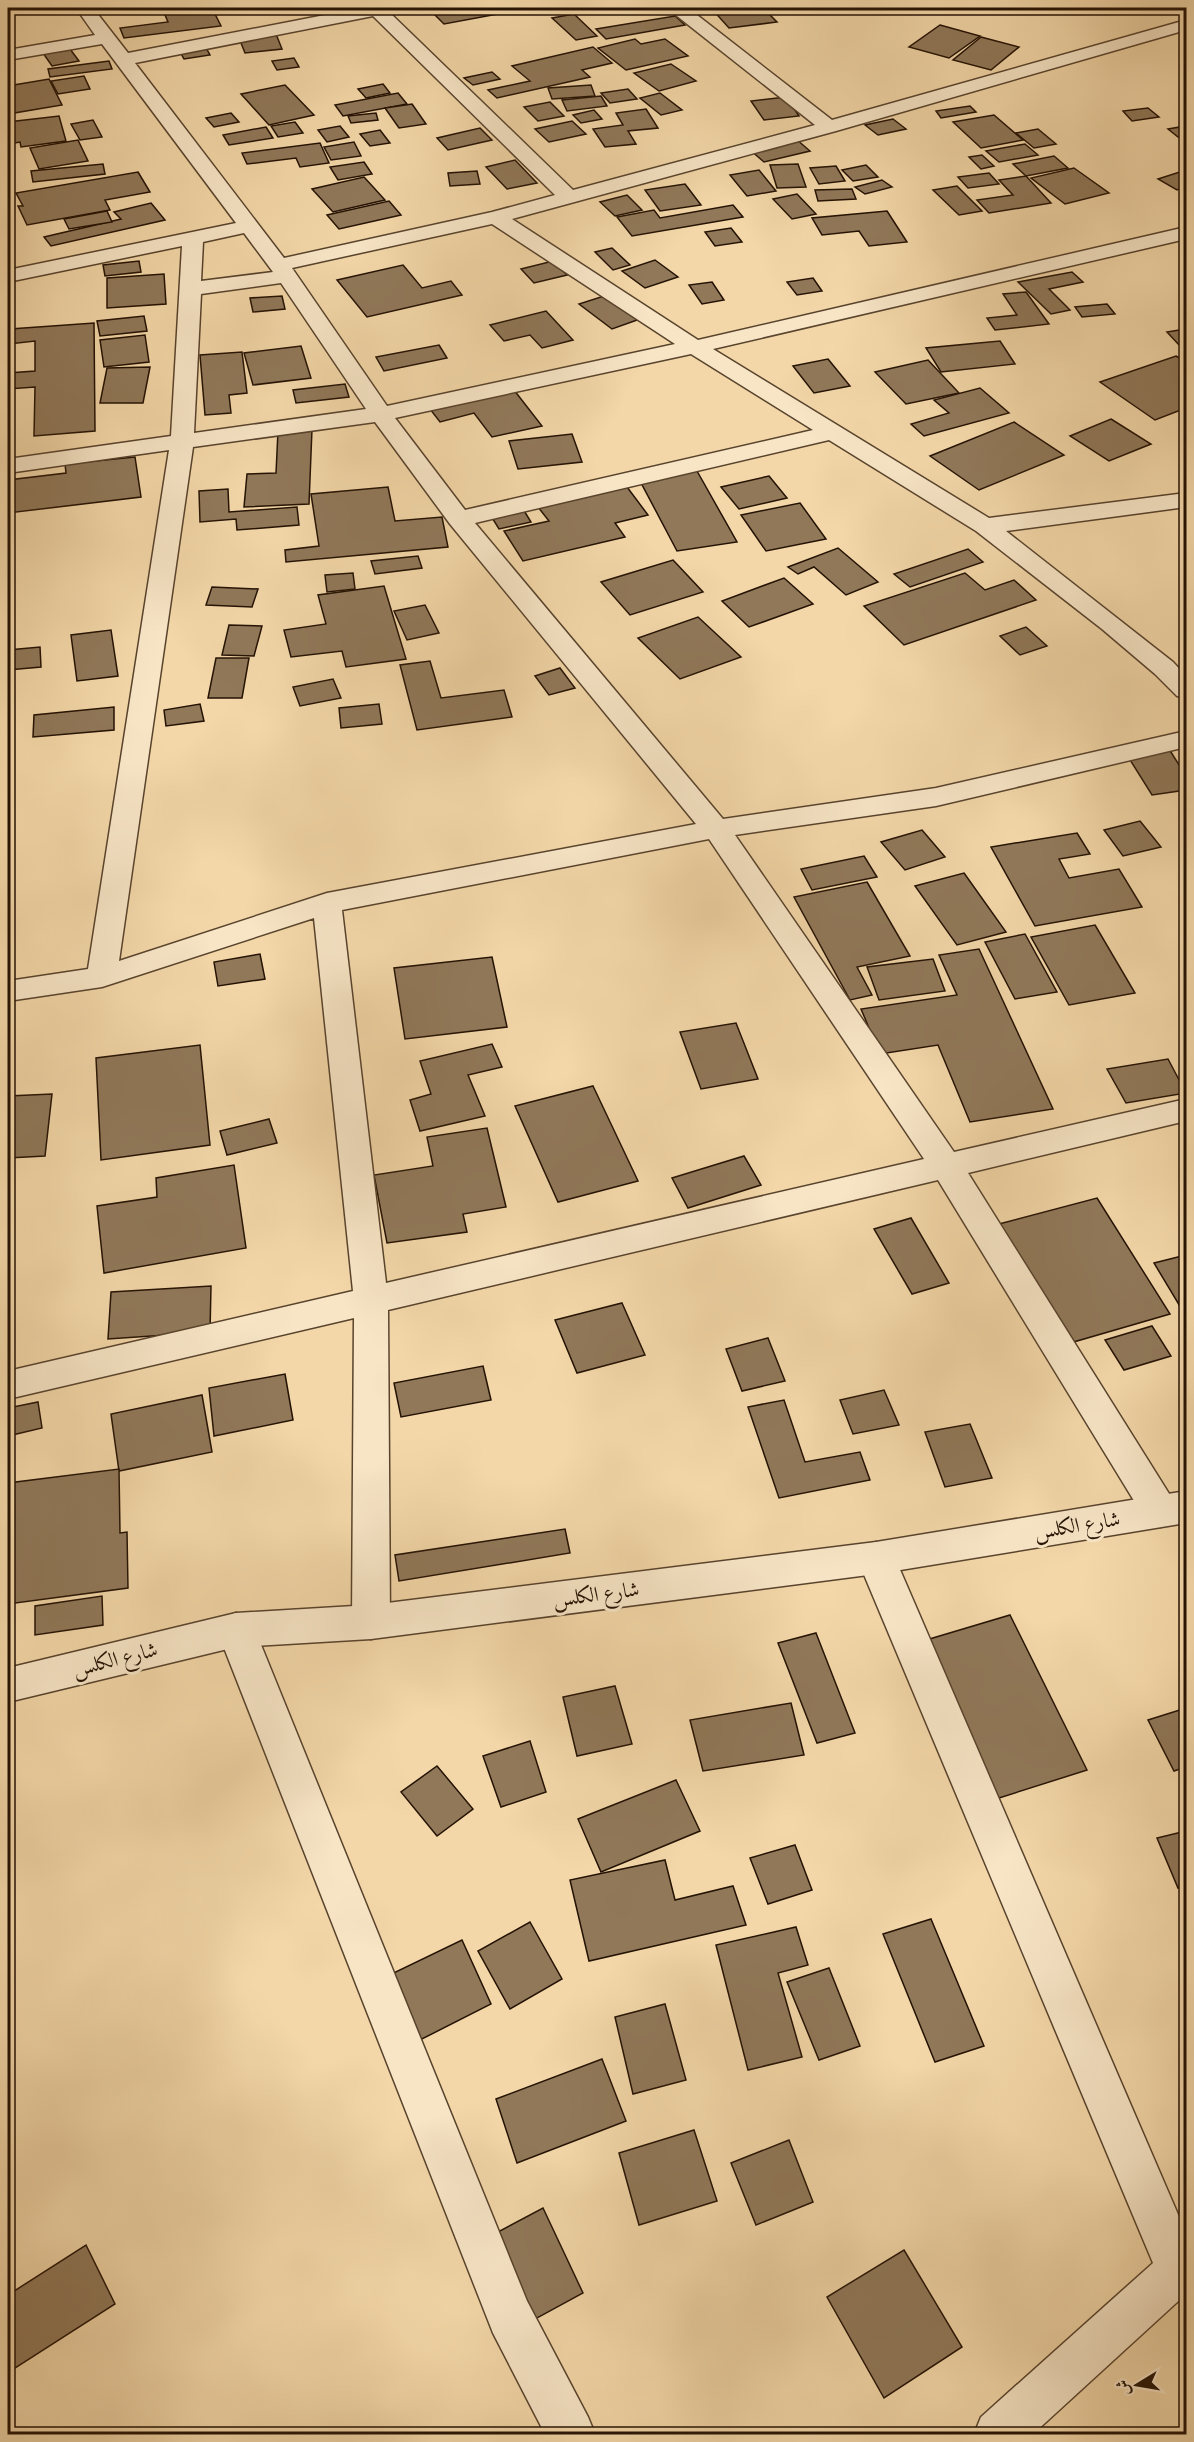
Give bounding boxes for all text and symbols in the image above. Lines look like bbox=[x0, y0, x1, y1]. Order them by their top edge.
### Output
street label: شارع الكلس bbox=[1032, 1506, 1123, 1550]
street label: شارع الكلس bbox=[551, 1577, 641, 1617]
street label: شارع الكلس bbox=[70, 1637, 162, 1687]
north arrow bbox=[1107, 2355, 1167, 2415]
text: ش bbox=[1112, 2378, 1135, 2397]

